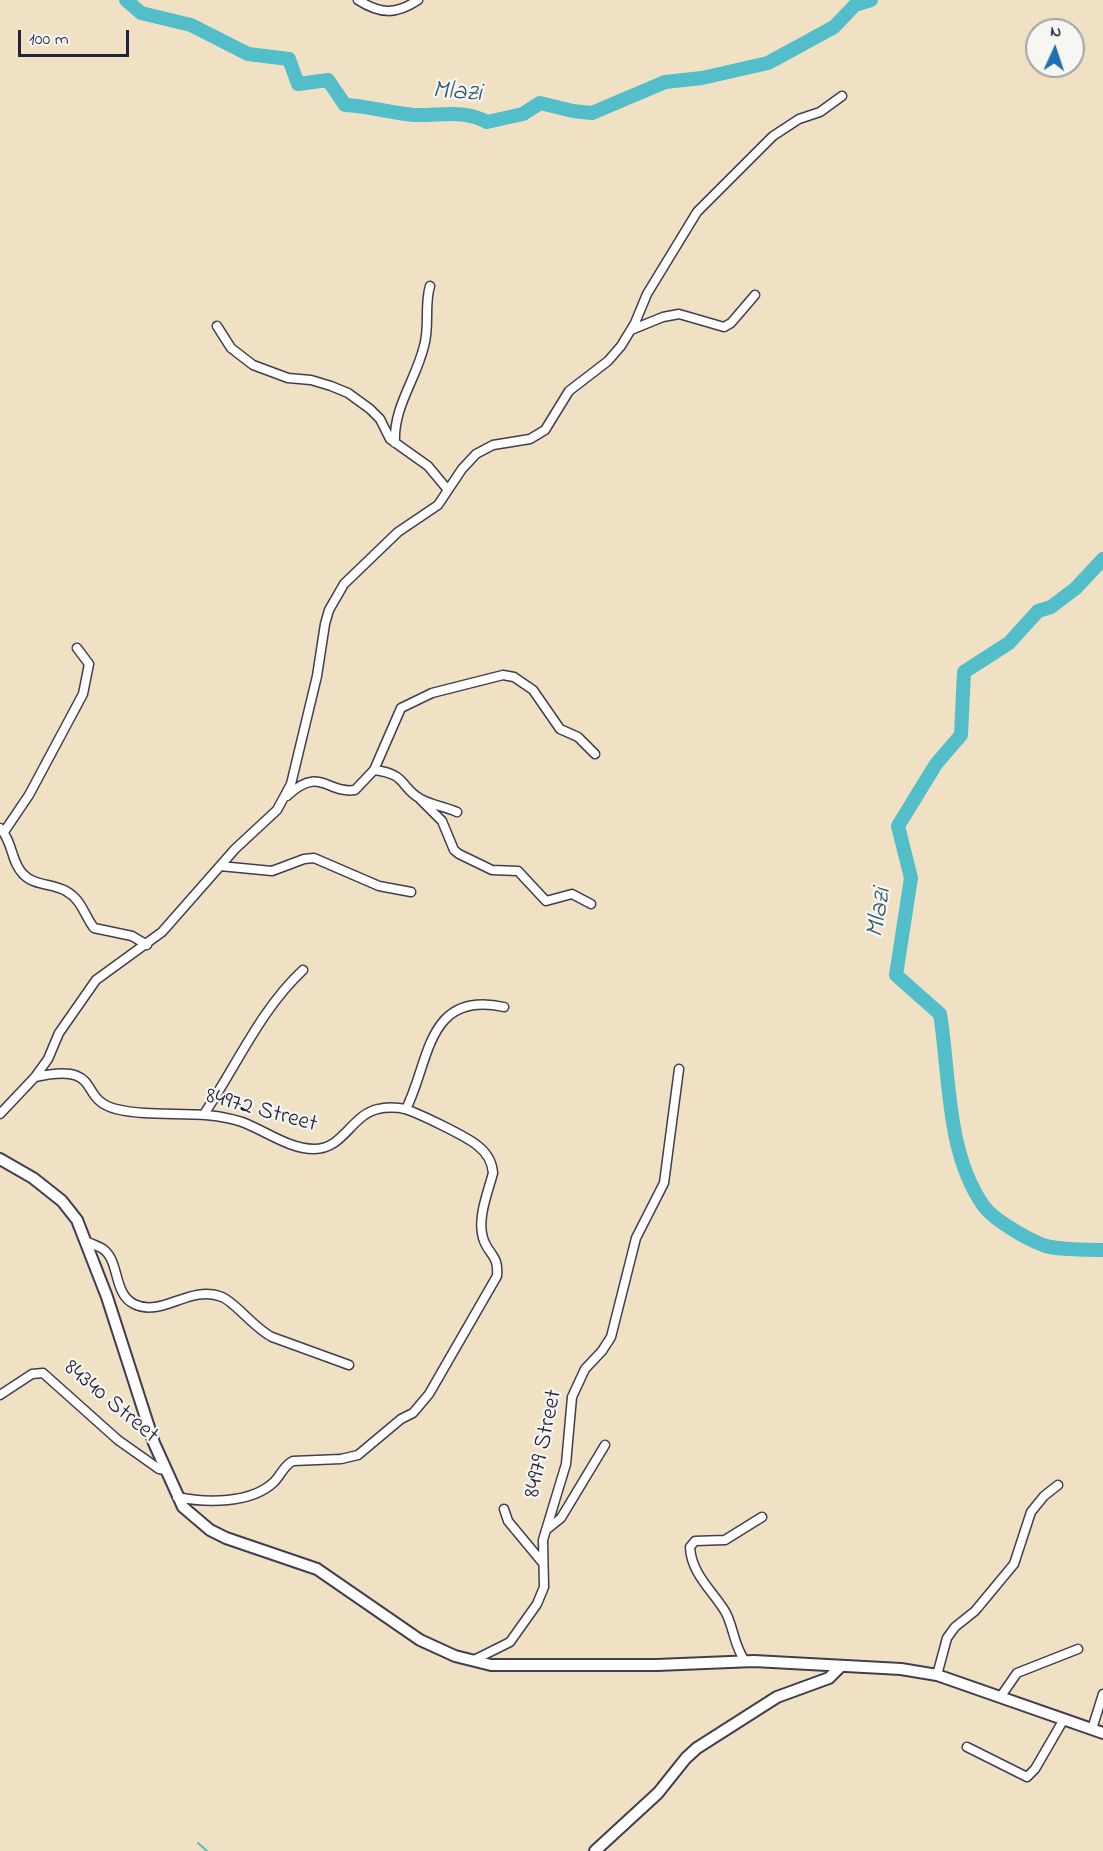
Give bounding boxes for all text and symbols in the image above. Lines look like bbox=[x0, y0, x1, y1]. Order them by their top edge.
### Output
scale bar bbox=[21, 18, 132, 56]
north arrow bbox=[1025, 18, 1085, 78]
text: N bbox=[1050, 20, 1062, 44]
text: 100 m bbox=[29, 27, 69, 53]
water label: Mlazi bbox=[431, 77, 483, 111]
water label: Mlazi bbox=[862, 886, 900, 940]
street label: 84972 Street bbox=[202, 1083, 320, 1141]
street label: 84340 Street bbox=[56, 1355, 164, 1451]
street label: 84979 Street bbox=[520, 1387, 570, 1501]

